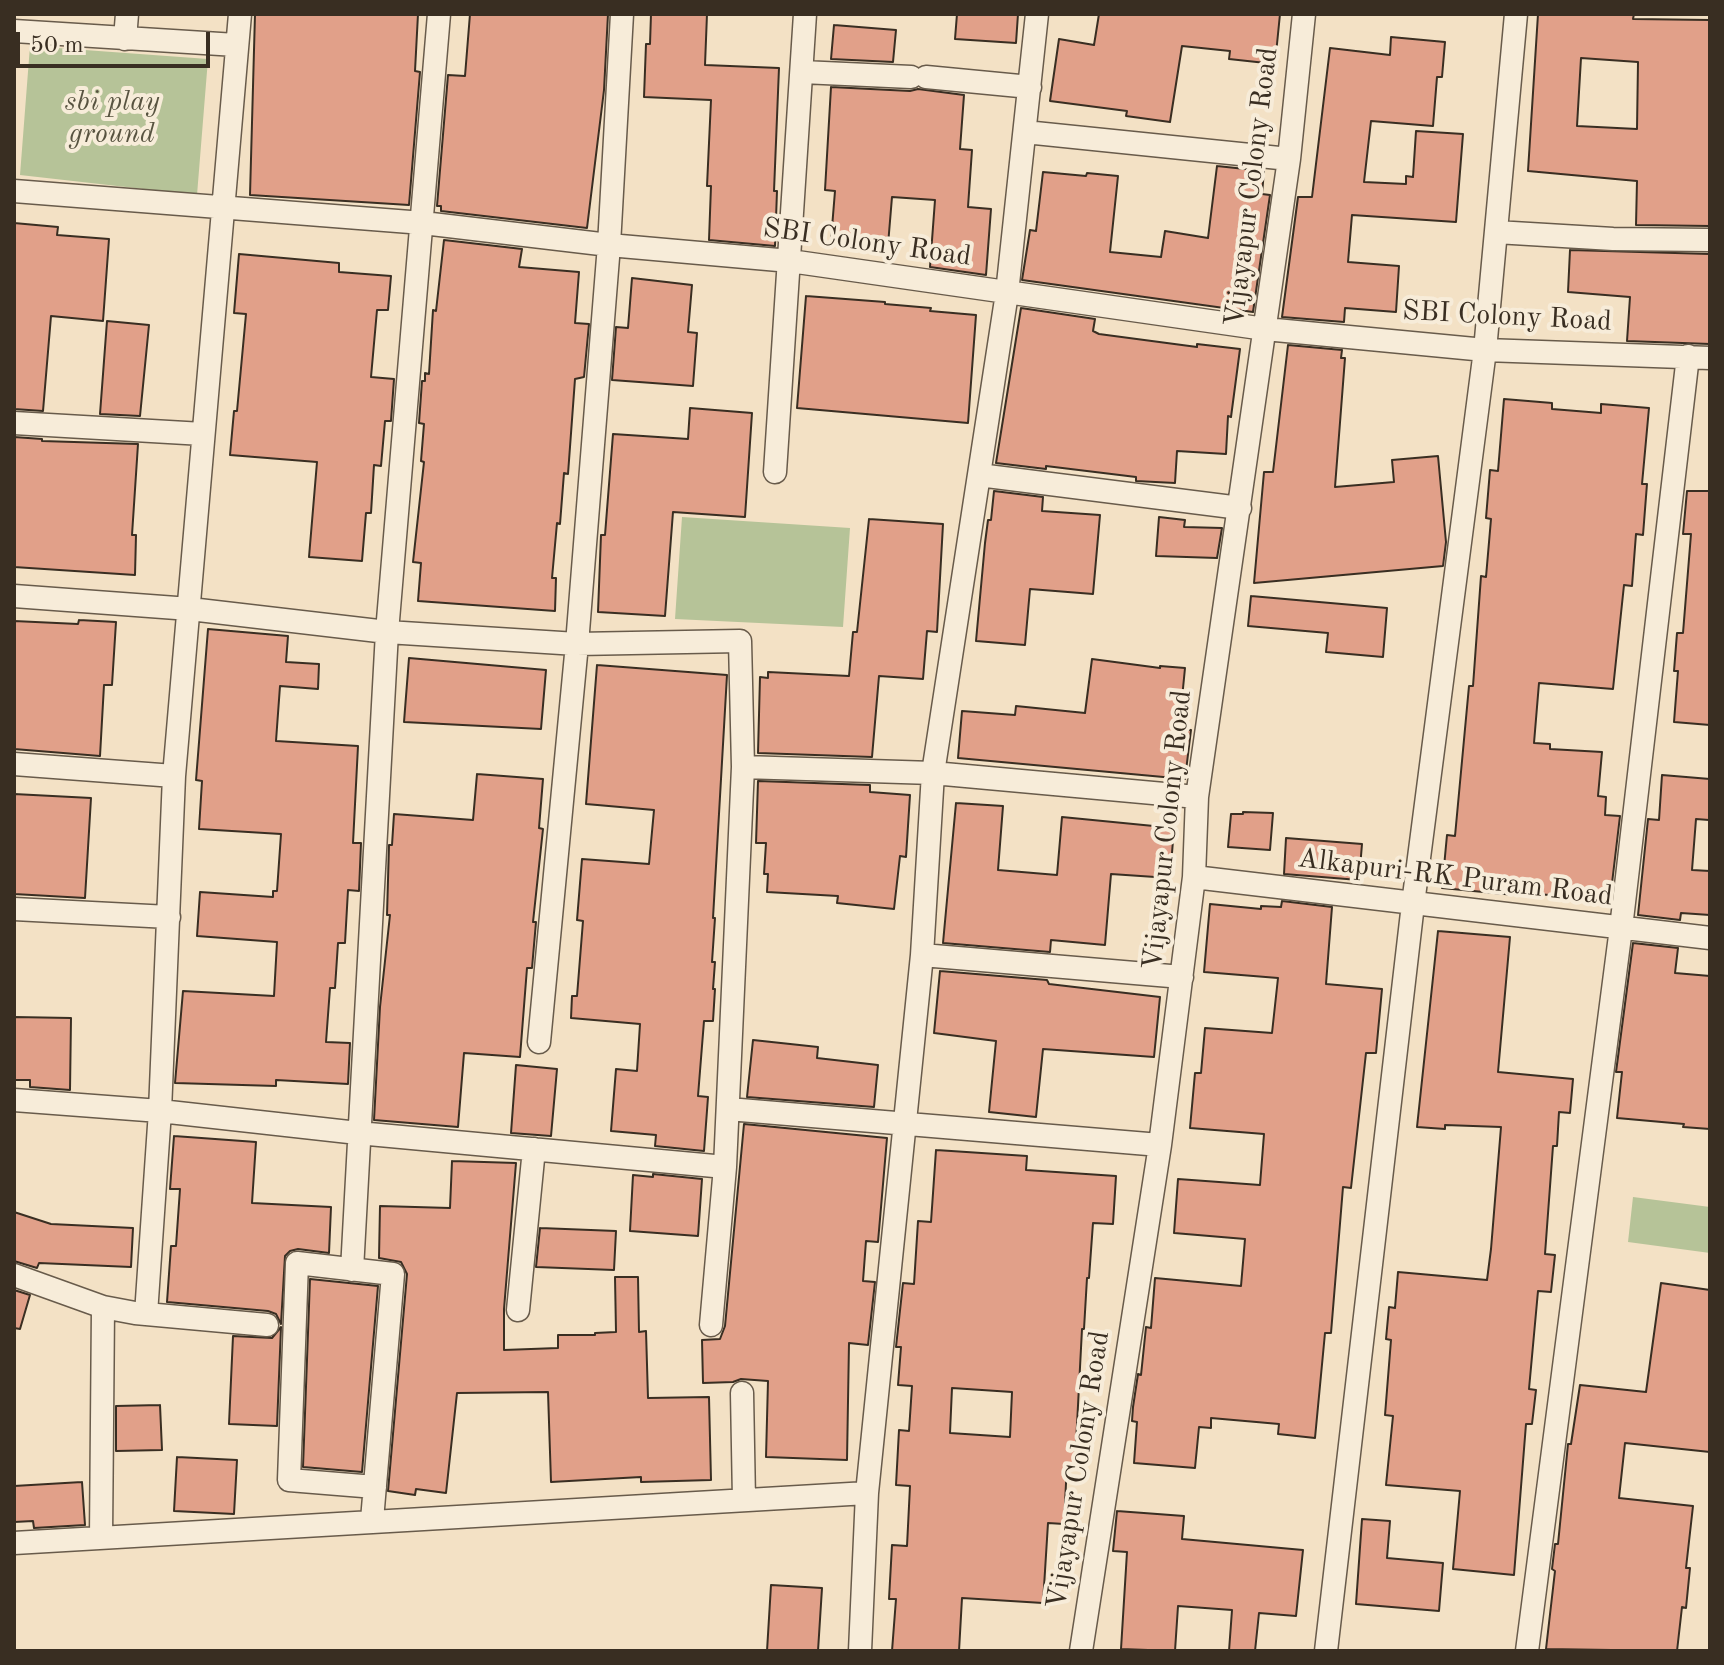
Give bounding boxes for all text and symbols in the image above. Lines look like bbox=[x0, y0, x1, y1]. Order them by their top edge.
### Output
scale bar bbox=[20, 16, 214, 66]
text: 50 m bbox=[30, 34, 84, 58]
street label: Vijayapur Colony Road bbox=[1218, 45, 1286, 329]
park label: sbi play ground bbox=[65, 86, 159, 152]
street label: SBI Colony Road bbox=[761, 212, 973, 274]
street label: SBI Colony Road bbox=[1401, 295, 1613, 339]
street label: Vijayapur Colony Road bbox=[1137, 688, 1199, 972]
street label: Alkapuri-RK Puram Road bbox=[1296, 842, 1614, 914]
street label: Vijayapur Colony Road bbox=[1040, 1329, 1118, 1611]

